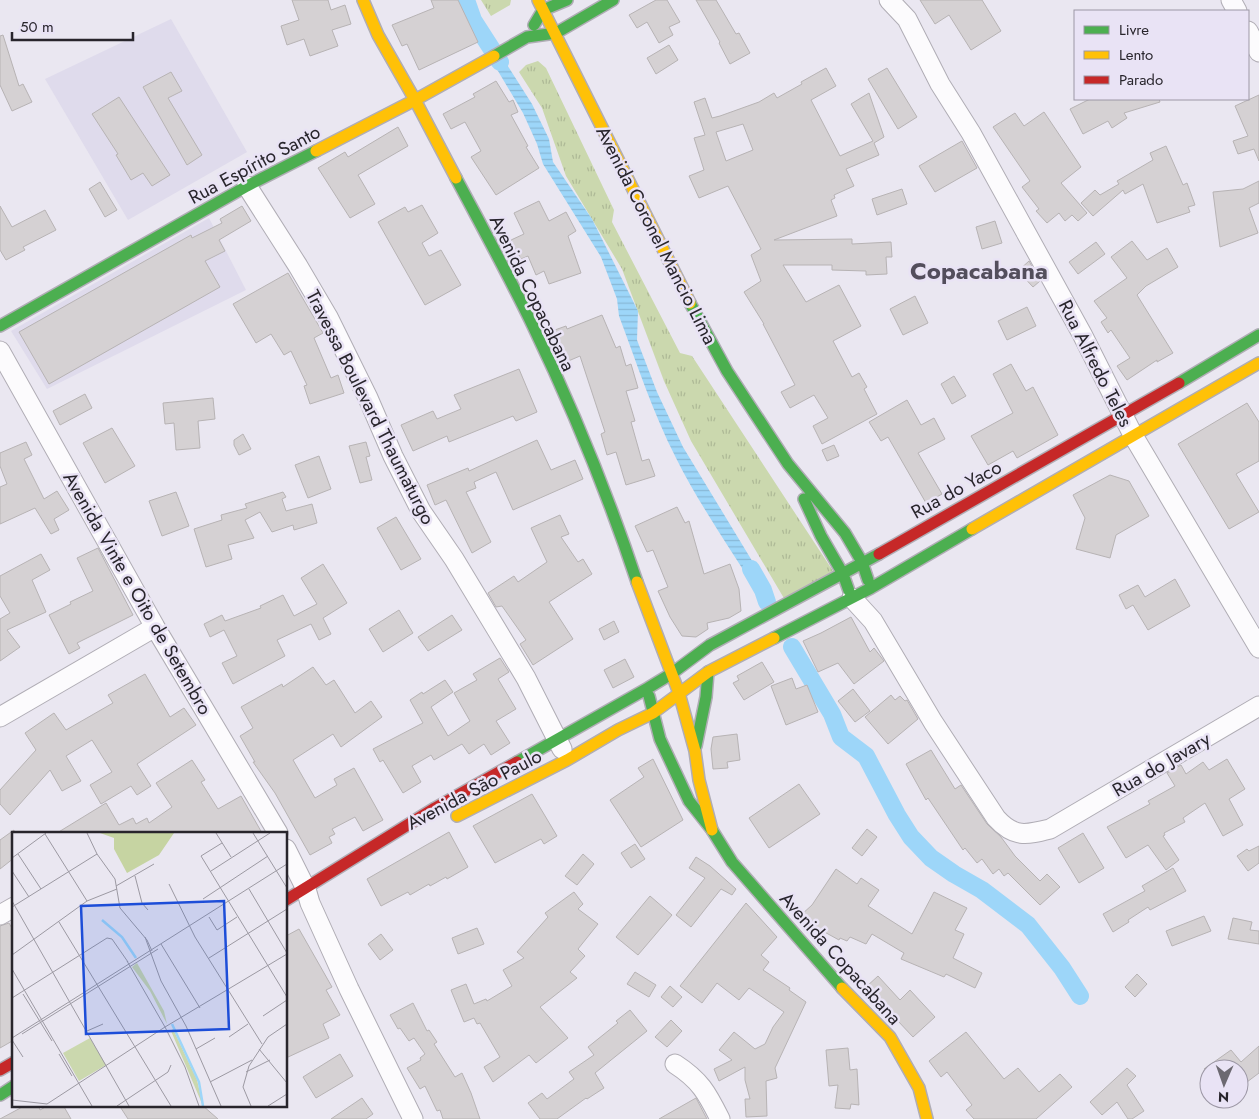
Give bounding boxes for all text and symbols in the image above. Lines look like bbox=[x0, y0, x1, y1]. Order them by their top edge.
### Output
scale bar bbox=[12, 10, 134, 42]
legend bbox=[1074, 10, 1249, 100]
text: 50 m bbox=[20, 16, 54, 38]
text: Livre bbox=[1119, 19, 1149, 41]
text: Lento bbox=[1119, 44, 1153, 66]
text: Parado bbox=[1119, 69, 1163, 91]
street label: Rua Espírito Santo bbox=[183, 118, 325, 211]
street label: Avenida Coronel Mancio Lima bbox=[590, 121, 723, 349]
street label: Avenida Copacabana bbox=[483, 211, 582, 376]
district label: Copacabana bbox=[910, 253, 1048, 288]
street label: Travessa Boulevard Thaumaturgo bbox=[299, 285, 442, 529]
street label: Rua Alfredo Teles bbox=[1052, 295, 1139, 432]
street label: Rua do Yaco bbox=[906, 453, 1006, 525]
street label: Avenida Vinte e Oito de Setembro bbox=[57, 467, 218, 720]
street label: Rua do Javary bbox=[1107, 725, 1216, 803]
street label: Avenida São Paulo bbox=[402, 742, 547, 836]
inset map bbox=[12, 832, 288, 1106]
street label: Avenida Copacabana bbox=[773, 886, 908, 1031]
north arrow bbox=[1199, 1059, 1249, 1109]
text: N bbox=[1218, 1087, 1229, 1107]

